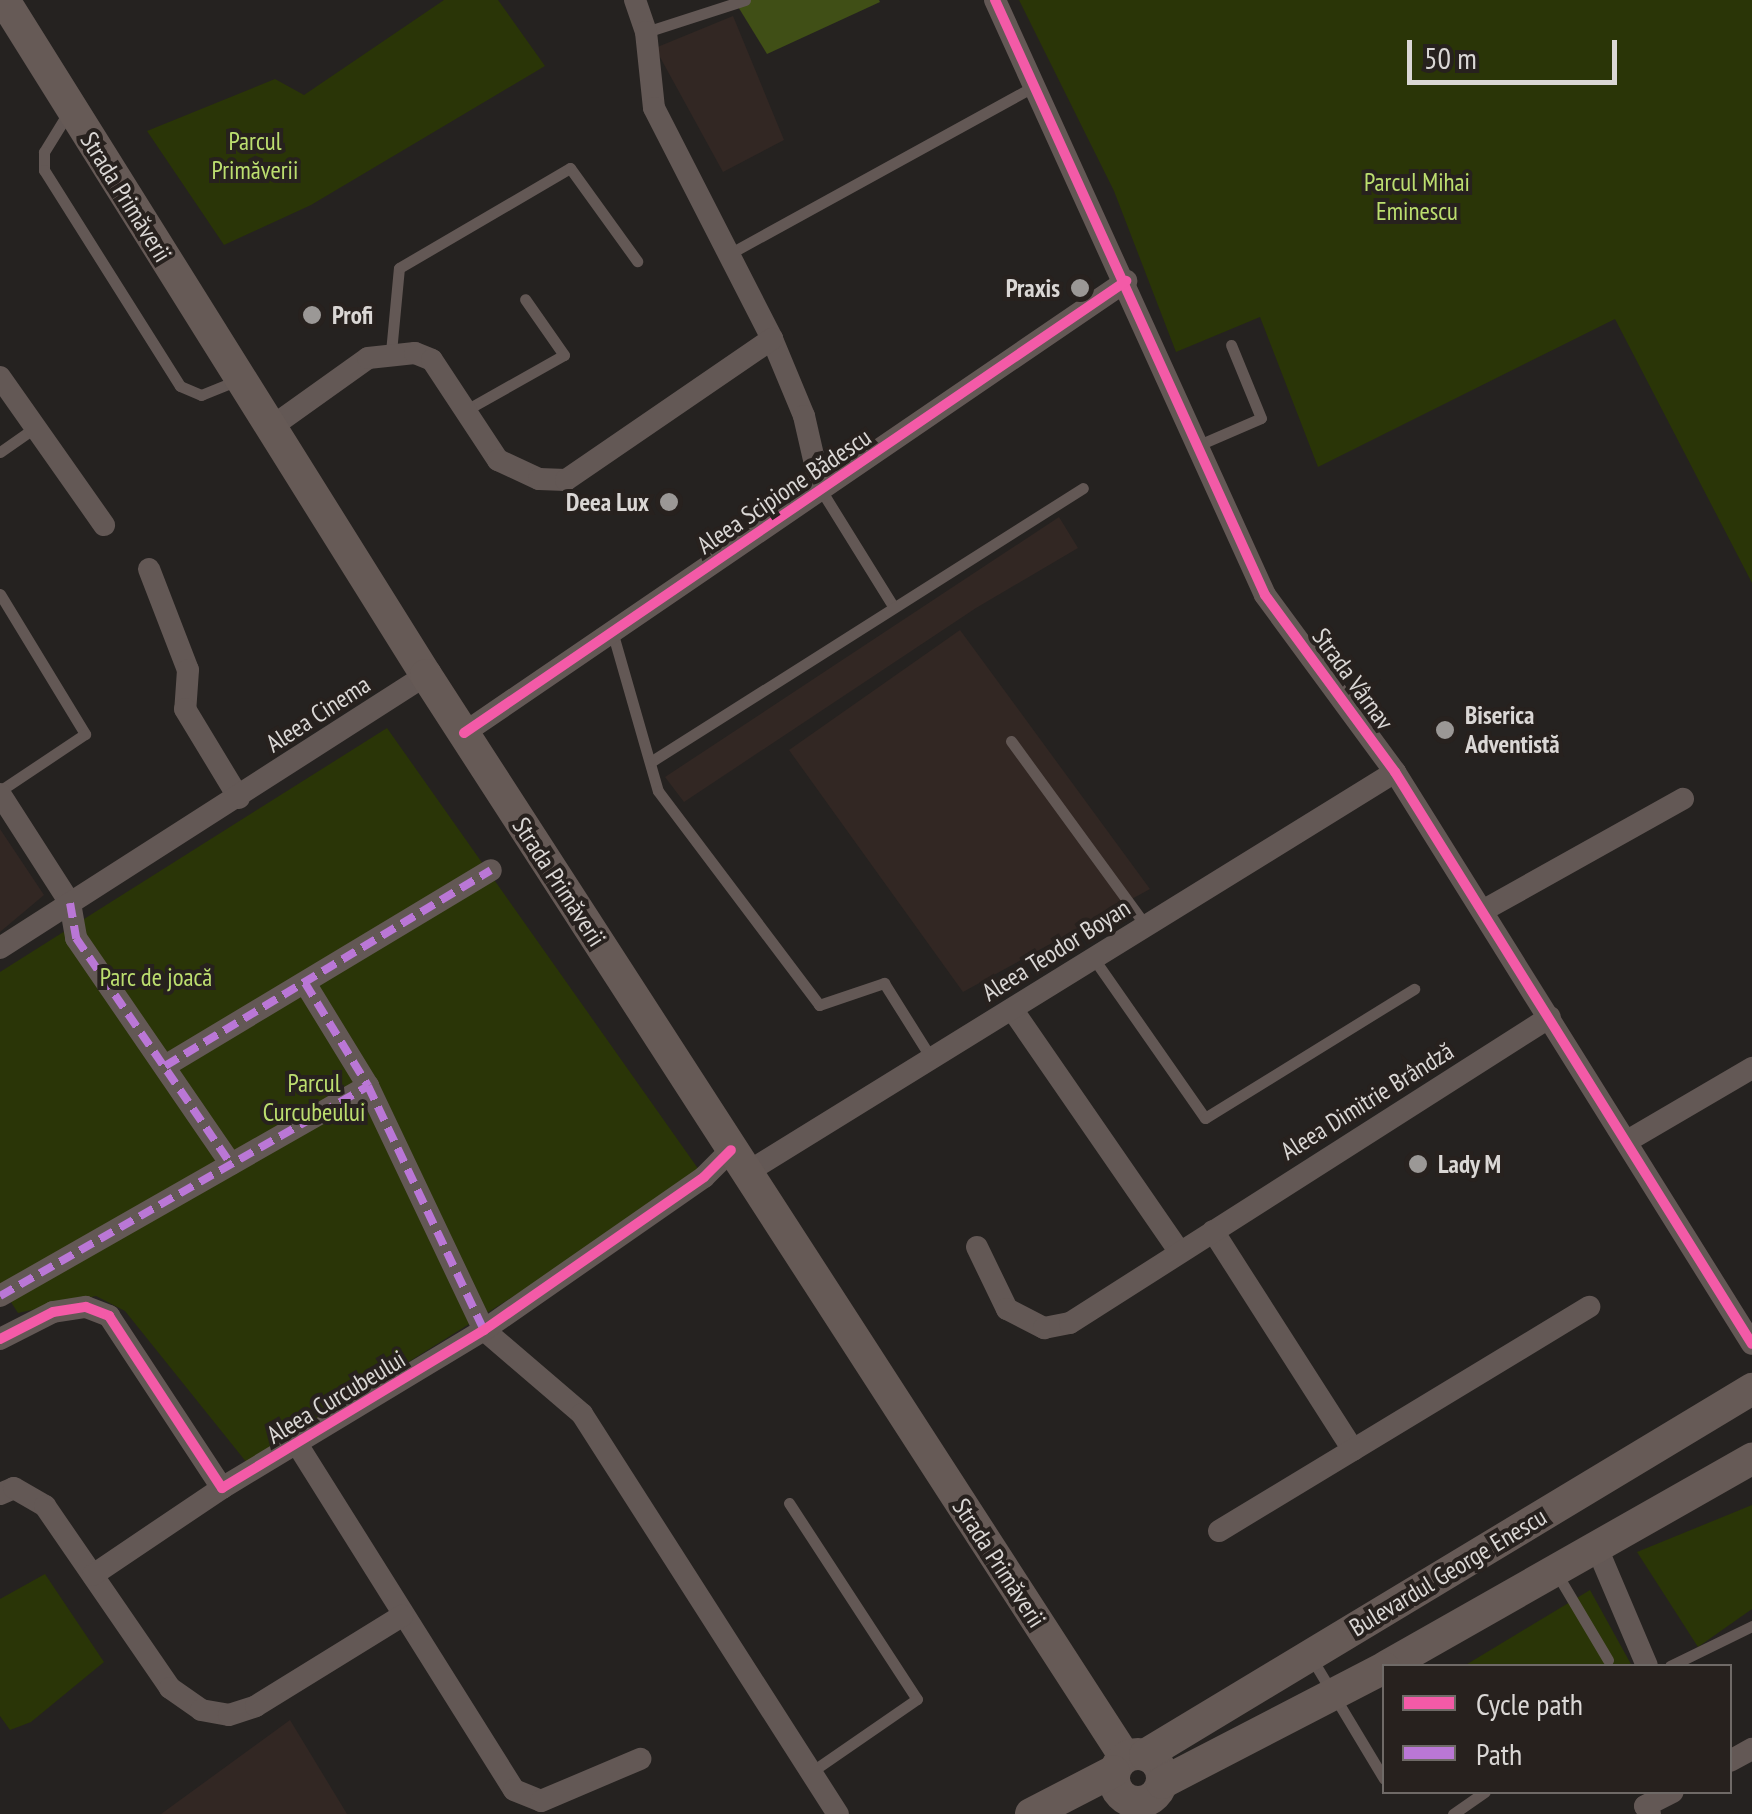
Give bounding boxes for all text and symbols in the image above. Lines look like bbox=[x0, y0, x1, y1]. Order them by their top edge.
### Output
scale bar bbox=[1412, 20, 1622, 82]
text: 50 m bbox=[1424, 38, 1477, 77]
street label: Strada Primăverii bbox=[74, 127, 178, 267]
park label: Parcul Primăverii bbox=[212, 127, 298, 186]
park label: Parcul Mihai Eminescu bbox=[1364, 168, 1470, 227]
place label: Praxis bbox=[1006, 273, 1060, 303]
marker: Praxis bbox=[1069, 277, 1091, 299]
place label: Profi bbox=[332, 300, 373, 330]
marker: Profi bbox=[301, 304, 323, 326]
street label: Aleea Scipione Bădescu bbox=[691, 422, 877, 560]
place label: Deea Lux bbox=[566, 487, 649, 517]
marker: Deea Lux bbox=[658, 491, 680, 513]
street label: Strada Vârnav bbox=[1306, 622, 1400, 736]
street label: Aleea Cinema bbox=[260, 669, 376, 759]
place label: Biserica Adventistă bbox=[1465, 701, 1560, 760]
marker: Biserica Adventistă bbox=[1434, 719, 1456, 741]
street label: Strada Primăverii bbox=[506, 812, 612, 952]
street label: Aleea Teodor Boyan bbox=[976, 892, 1136, 1008]
park label: Parc de joacă bbox=[99, 962, 213, 992]
street label: Aleea Dimitrie Brândză bbox=[1275, 1036, 1459, 1166]
park label: Parcul Curcubeului bbox=[263, 1069, 365, 1128]
place label: Lady M bbox=[1438, 1149, 1502, 1179]
marker: Lady M bbox=[1407, 1153, 1429, 1175]
street label: Aleea Curcubeului bbox=[261, 1344, 411, 1450]
street label: Strada Primăverii bbox=[946, 1493, 1052, 1633]
street label: Bulevardul George Enescu bbox=[1344, 1501, 1552, 1643]
legend bbox=[1382, 1664, 1732, 1794]
text: Cycle path bbox=[1476, 1684, 1583, 1723]
text: Path bbox=[1476, 1734, 1522, 1773]

